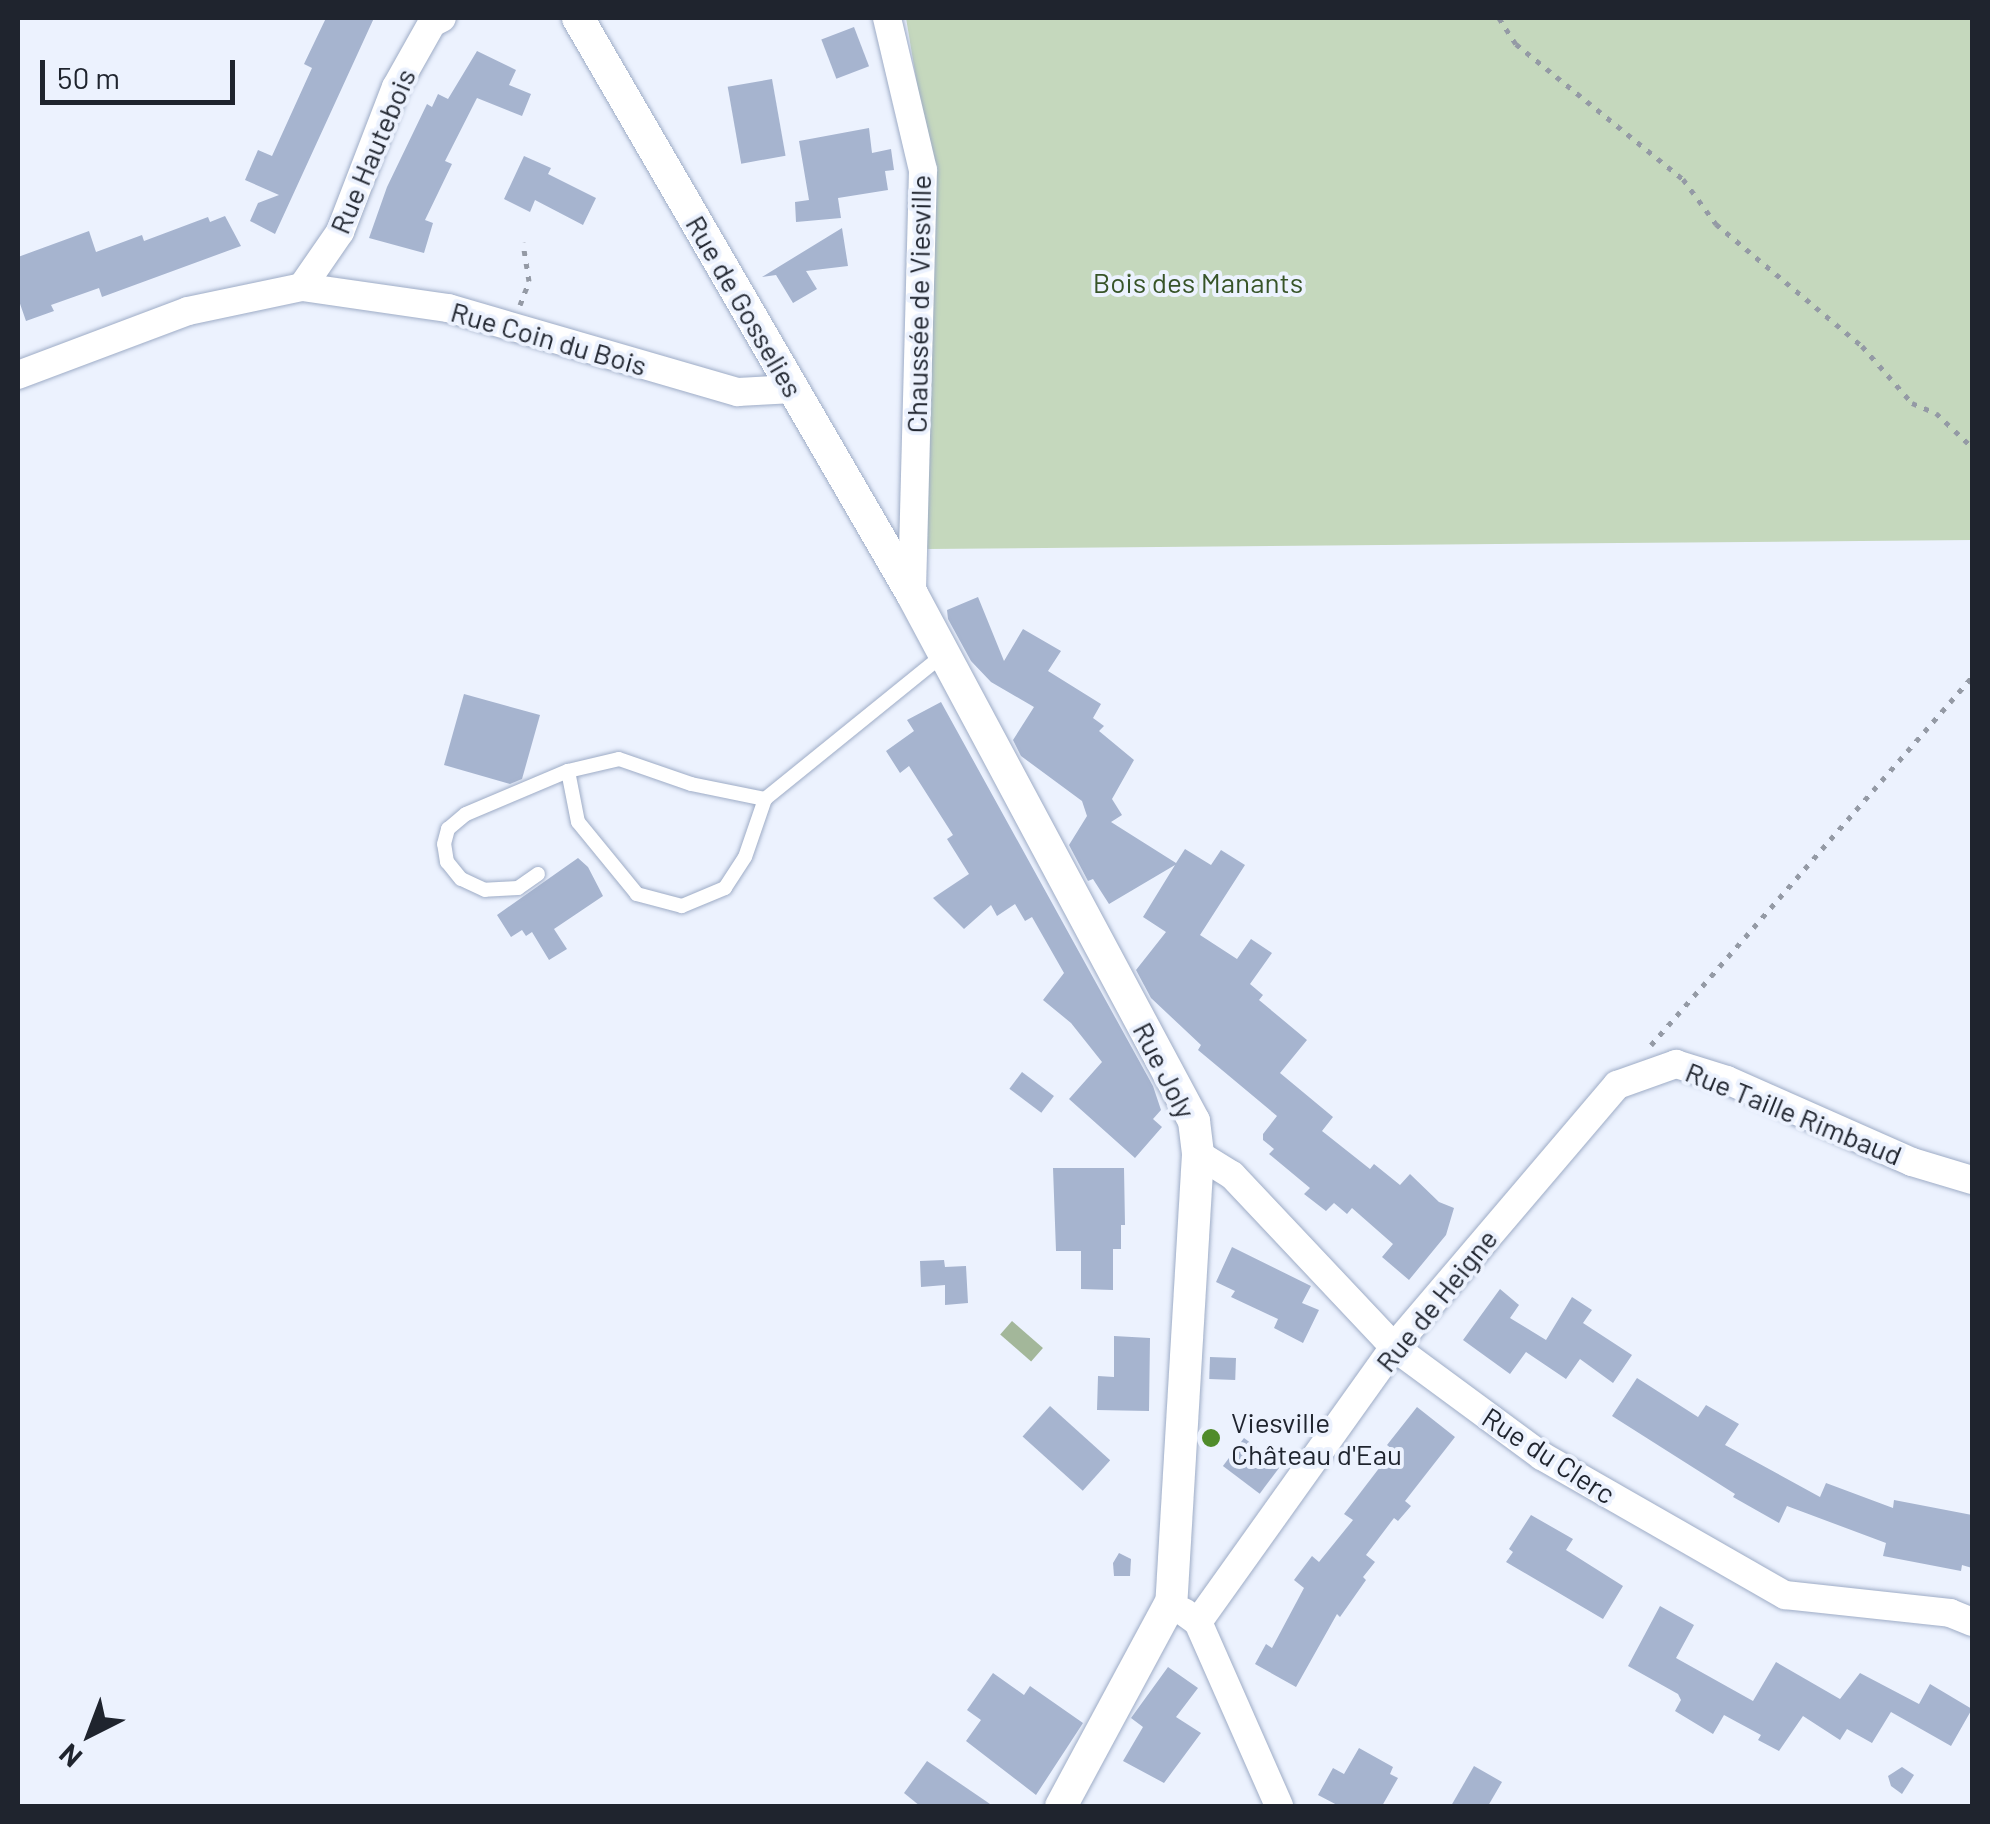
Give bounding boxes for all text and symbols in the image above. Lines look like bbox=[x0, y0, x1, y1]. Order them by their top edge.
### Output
scale bar bbox=[45, 40, 240, 102]
text: 50 m bbox=[57, 59, 120, 95]
street label: Rue Hautebois bbox=[322, 63, 422, 239]
street label: Chaussée de Viesville bbox=[899, 175, 937, 433]
street label: Rue de Gosselies bbox=[679, 209, 811, 403]
park label: Bois des Manants bbox=[1093, 265, 1303, 299]
street label: Rue Coin du Bois bbox=[447, 294, 651, 382]
street label: Rue Joly bbox=[1127, 1016, 1203, 1124]
street label: Rue Taille Rimbaud bbox=[1681, 1054, 1907, 1172]
street label: Rue de Heigne bbox=[1368, 1222, 1504, 1378]
street label: Rue du Clerc bbox=[1476, 1400, 1622, 1510]
place label: Viesville Château d'Eau bbox=[1231, 1405, 1402, 1471]
marker: Viesville Château d'Eau bbox=[1200, 1427, 1222, 1449]
north arrow bbox=[40, 1684, 140, 1784]
text: N bbox=[52, 1737, 88, 1775]

